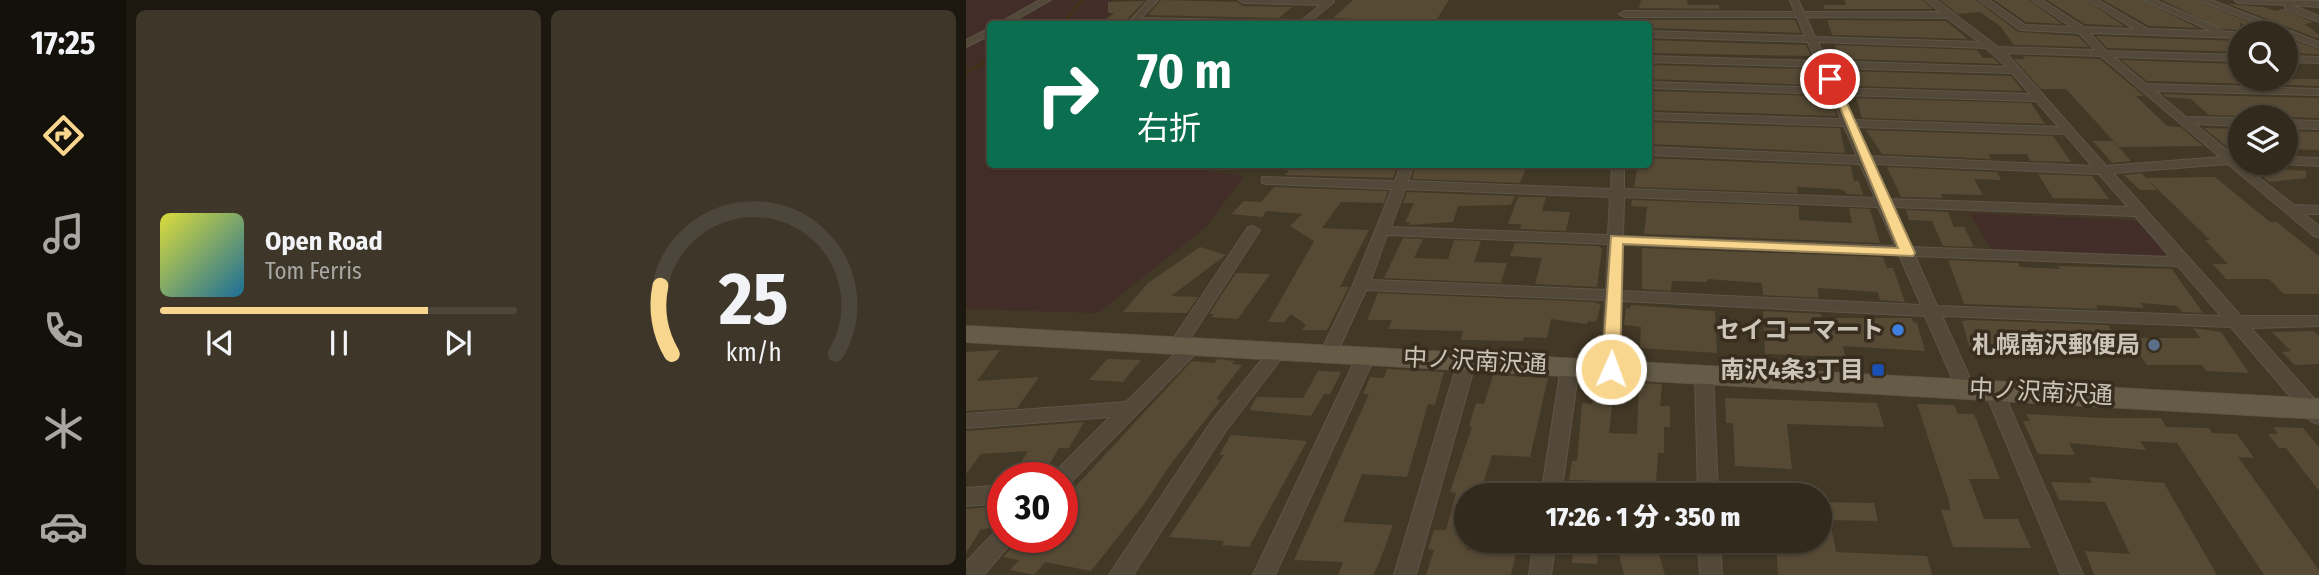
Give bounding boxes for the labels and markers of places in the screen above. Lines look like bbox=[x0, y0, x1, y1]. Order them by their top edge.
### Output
pin bbox=[1800, 49, 1860, 109]
place label: セイコーマート bbox=[1716, 316, 1884, 344]
marker: セイコーマート bbox=[1890, 322, 1906, 338]
place label: 札幌南沢郵便局 bbox=[1972, 331, 2140, 359]
marker: 札幌南沢郵便局 bbox=[2146, 337, 2162, 353]
place label: 南沢4条3丁目 bbox=[1720, 356, 1864, 384]
marker: 南沢4条3丁目 bbox=[1870, 362, 1886, 378]

